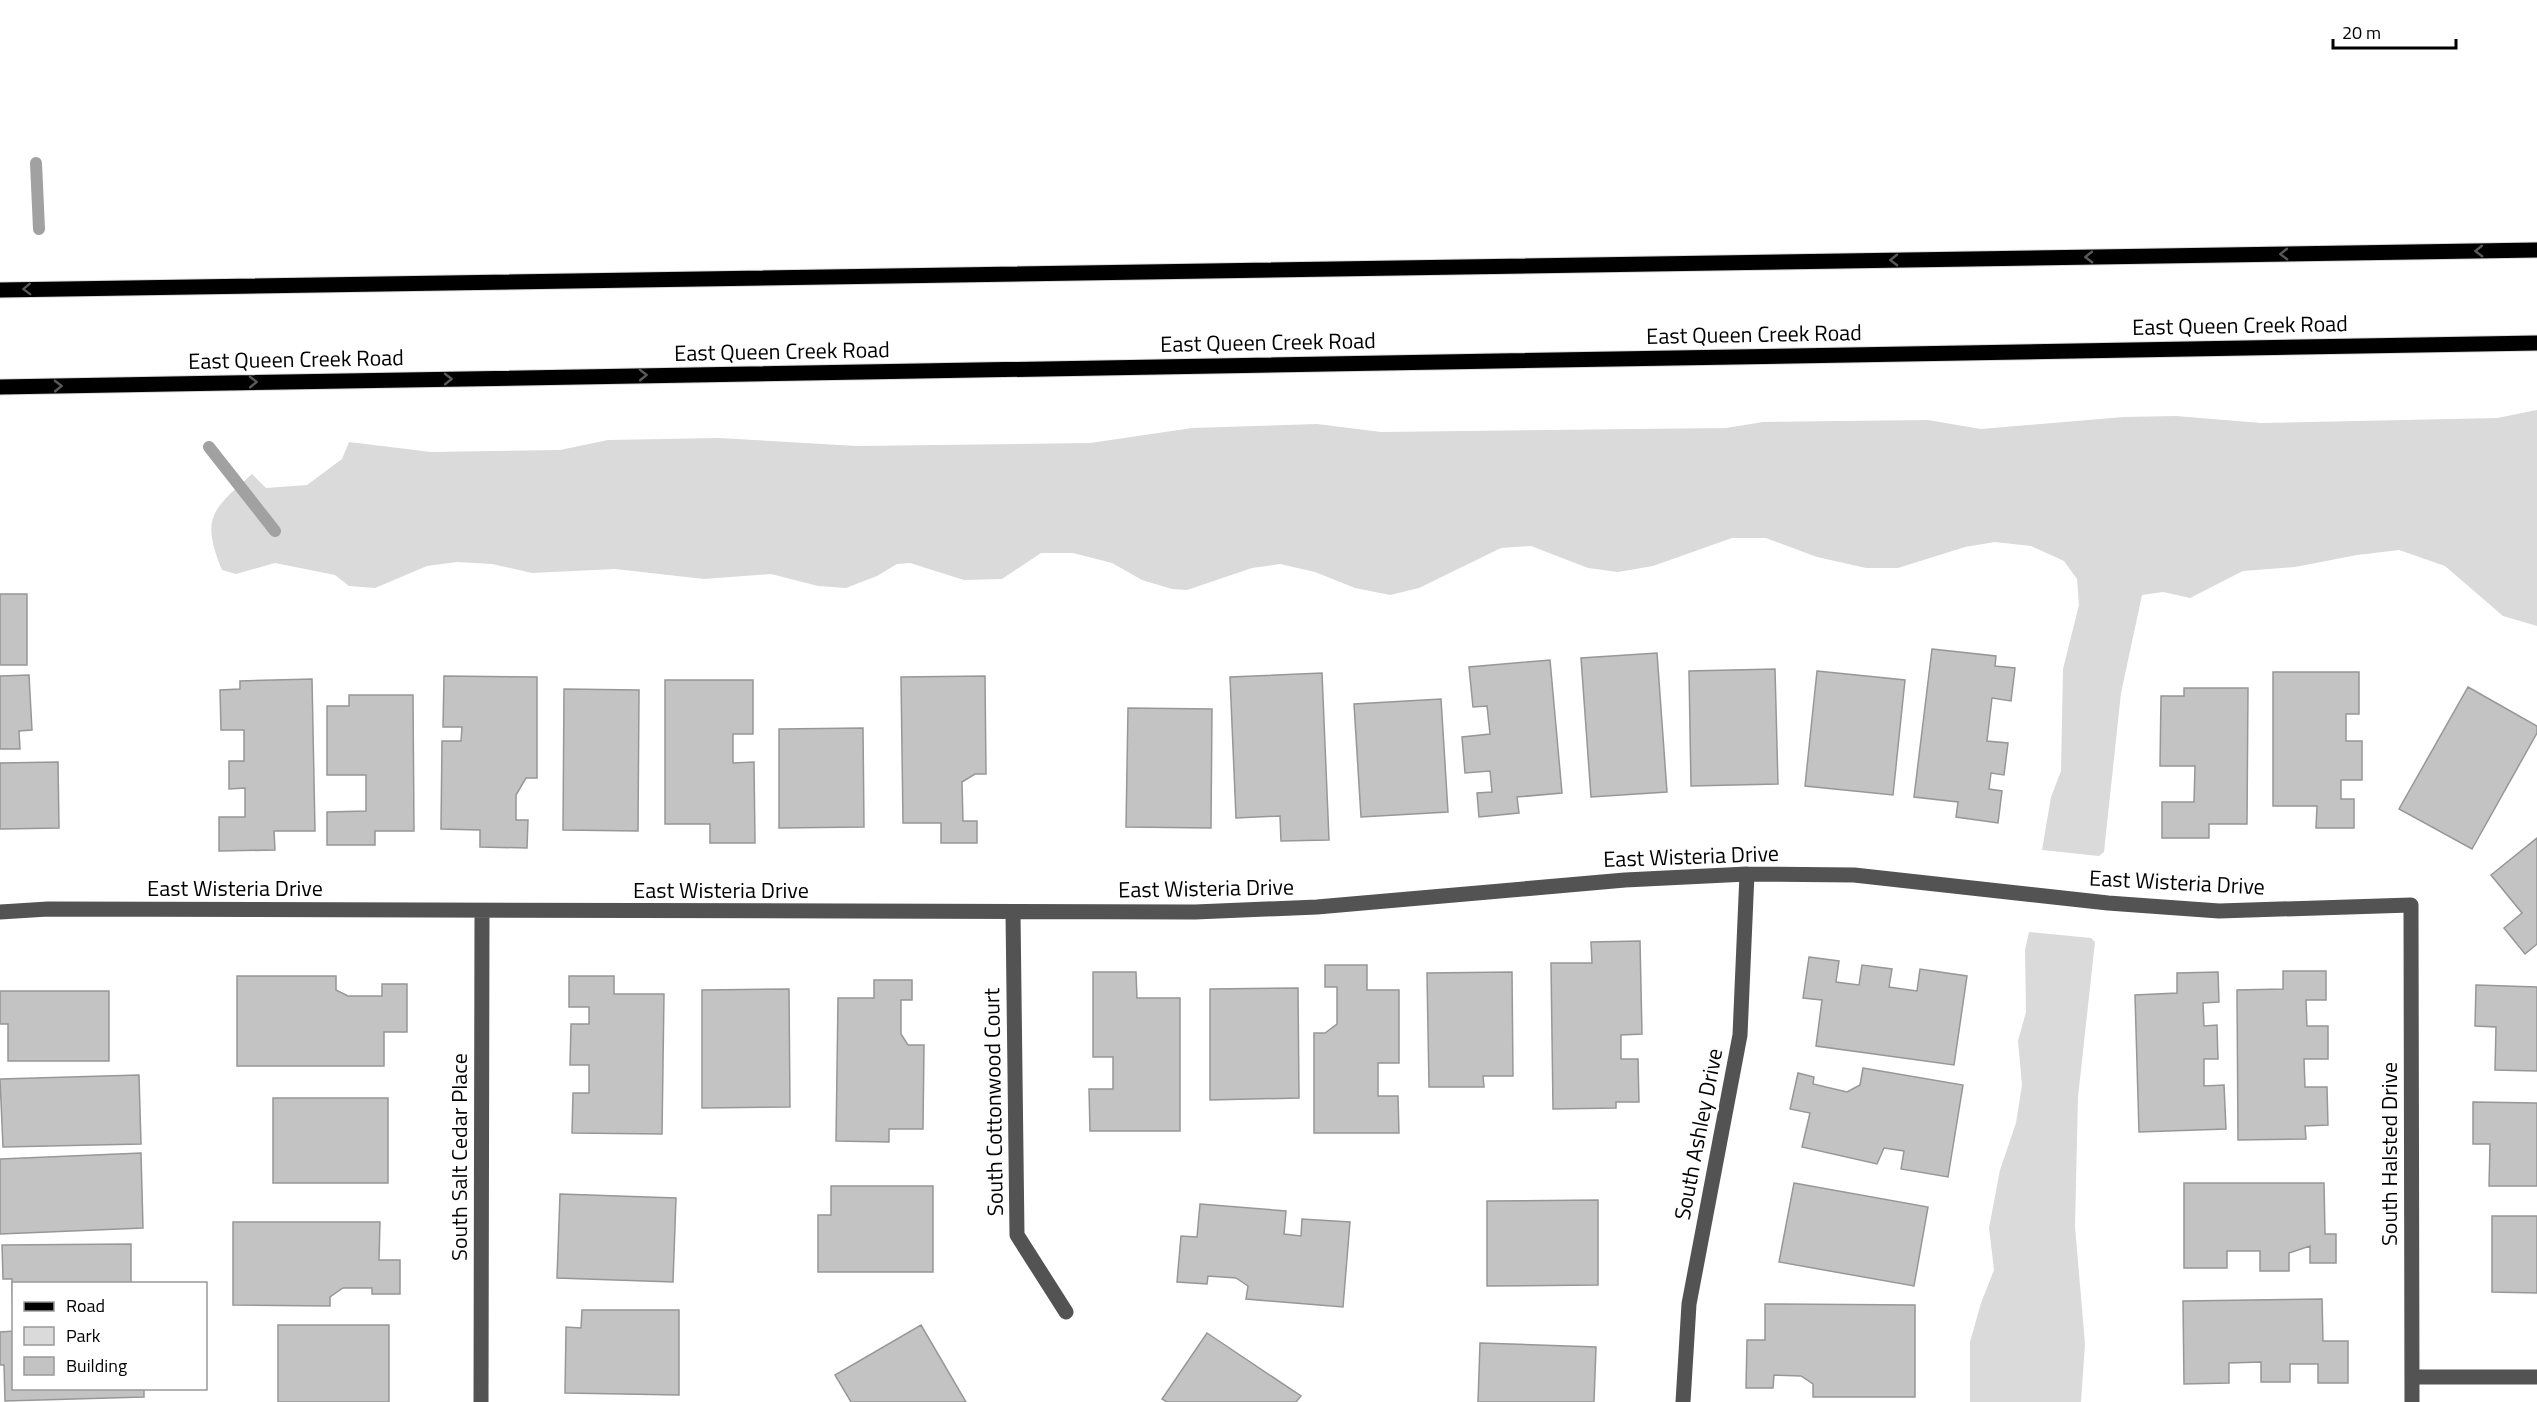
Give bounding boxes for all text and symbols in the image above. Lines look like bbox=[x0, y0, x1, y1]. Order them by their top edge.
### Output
scale bar bbox=[2333, 12, 2456, 50]
text: 20 m bbox=[2342, 19, 2381, 46]
one-way arrow bbox=[2474, 245, 2483, 257]
one-way arrow bbox=[2279, 248, 2288, 260]
one-way arrow bbox=[2084, 251, 2093, 263]
one-way arrow bbox=[1889, 254, 1898, 266]
one-way arrow bbox=[23, 283, 32, 295]
street label: East Queen Creek Road bbox=[2132, 306, 2348, 344]
street label: East Queen Creek Road bbox=[1646, 315, 1862, 353]
street label: East Queen Creek Road bbox=[1160, 323, 1376, 361]
street label: East Queen Creek Road bbox=[674, 332, 890, 370]
street label: East Queen Creek Road bbox=[188, 340, 404, 378]
one-way arrow bbox=[639, 369, 648, 382]
one-way arrow bbox=[444, 373, 453, 385]
one-way arrow bbox=[249, 376, 258, 388]
one-way arrow bbox=[54, 379, 63, 392]
street label: East Wisteria Drive bbox=[1603, 836, 1779, 876]
street label: East Wisteria Drive bbox=[2088, 860, 2266, 904]
street label: East Wisteria Drive bbox=[1118, 869, 1294, 907]
street label: East Wisteria Drive bbox=[147, 871, 323, 905]
street label: East Wisteria Drive bbox=[633, 873, 809, 907]
street label: South Cottonwood Court bbox=[974, 987, 1012, 1216]
street label: South Ashley Drive bbox=[1665, 1045, 1731, 1223]
street label: South Salt Cedar Place bbox=[442, 1053, 476, 1261]
street label: South Halsted Drive bbox=[2372, 1062, 2406, 1246]
legend bbox=[12, 1282, 207, 1390]
text: Road bbox=[66, 1292, 105, 1319]
text: Park bbox=[66, 1322, 101, 1349]
text: Building bbox=[66, 1352, 127, 1379]

